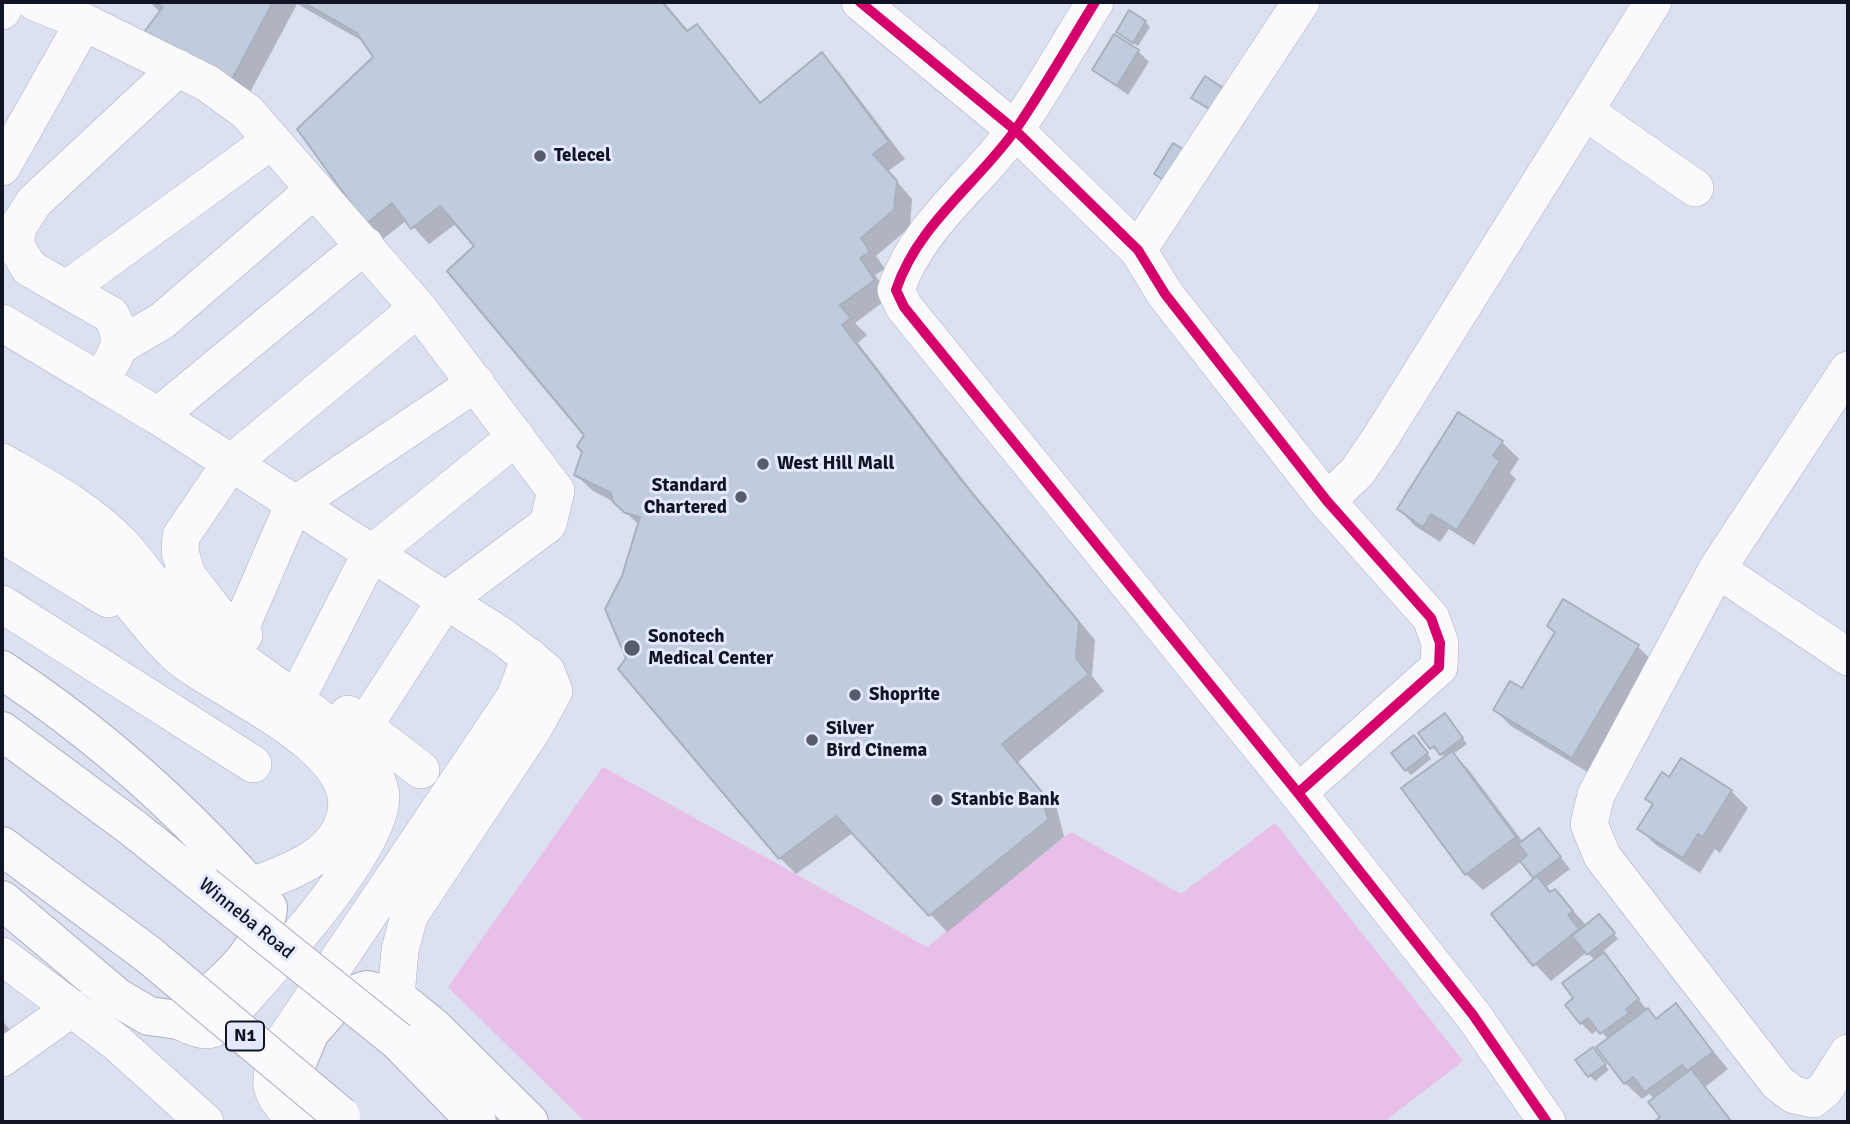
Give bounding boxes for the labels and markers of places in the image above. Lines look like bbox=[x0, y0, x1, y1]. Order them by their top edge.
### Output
place label: Telecel bbox=[554, 145, 611, 167]
marker: Telecel bbox=[532, 148, 548, 164]
place label: West Hill Mall bbox=[777, 453, 894, 475]
marker: West Hill Mall bbox=[755, 456, 771, 472]
place label: Standard Chartered bbox=[644, 475, 727, 519]
marker: Standard Chartered bbox=[733, 489, 749, 505]
place label: Sonotech Medical Center bbox=[648, 626, 773, 670]
marker: Sonotech Medical Center bbox=[622, 638, 642, 658]
place label: Shoprite bbox=[869, 684, 940, 706]
marker: Shoprite bbox=[847, 687, 863, 703]
place label: Silver Bird Cinema bbox=[826, 718, 927, 762]
marker: Silver Bird Cinema bbox=[804, 732, 820, 748]
place label: Stanbic Bank bbox=[951, 789, 1060, 811]
marker: Stanbic Bank bbox=[929, 792, 945, 808]

